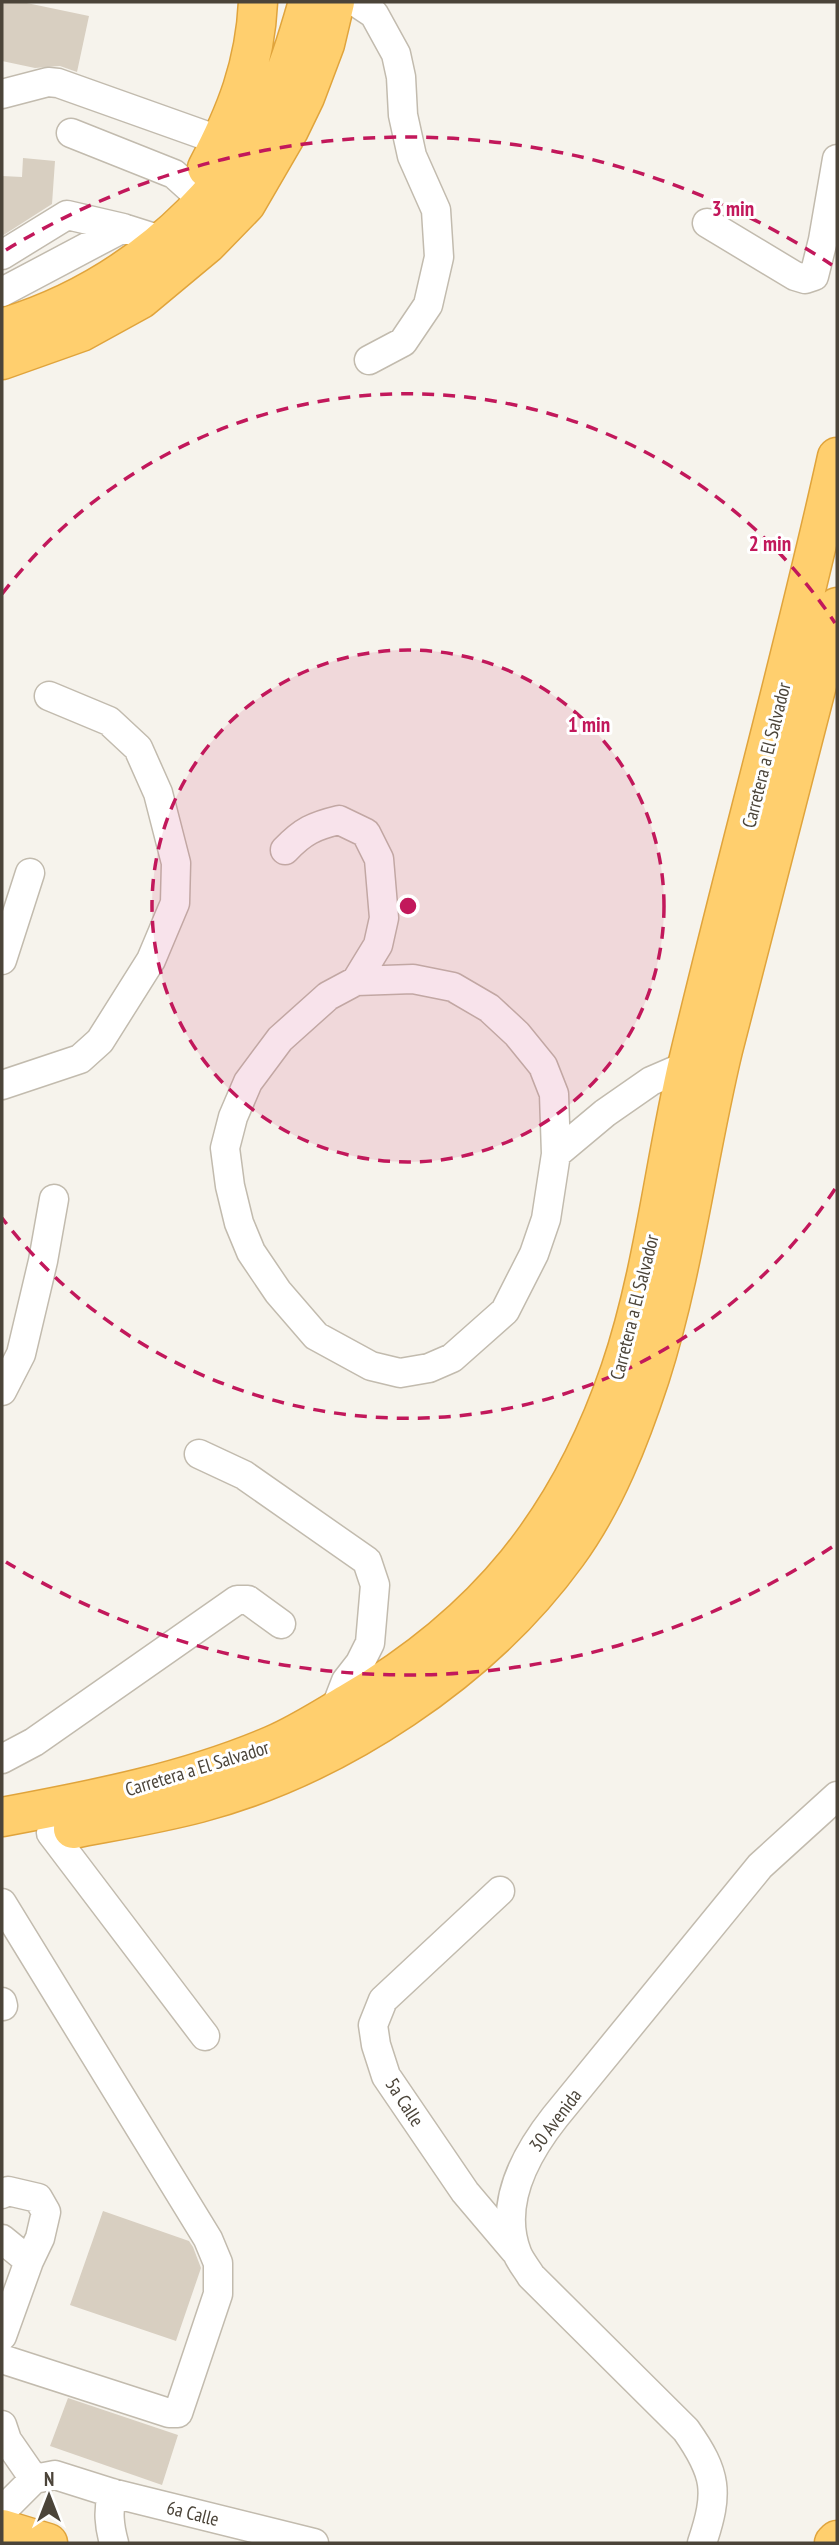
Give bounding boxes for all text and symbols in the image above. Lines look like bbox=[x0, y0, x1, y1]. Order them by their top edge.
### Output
text: 3 min bbox=[712, 195, 754, 222]
text: 2 min bbox=[749, 530, 791, 557]
street label: Carretera a El Salvador bbox=[736, 679, 796, 830]
text: 1 min bbox=[568, 711, 610, 738]
centre of rings bbox=[396, 894, 420, 918]
street label: Carretera a El Salvador bbox=[604, 1231, 664, 1382]
street label: Carretera a El Salvador bbox=[122, 1735, 273, 1801]
street label: 5a Calle bbox=[381, 2073, 430, 2131]
street label: 30 Avenida bbox=[524, 2084, 586, 2156]
north arrow bbox=[14, 2461, 84, 2531]
text: N bbox=[44, 2467, 54, 2491]
street label: 6a Calle bbox=[164, 2495, 222, 2531]

